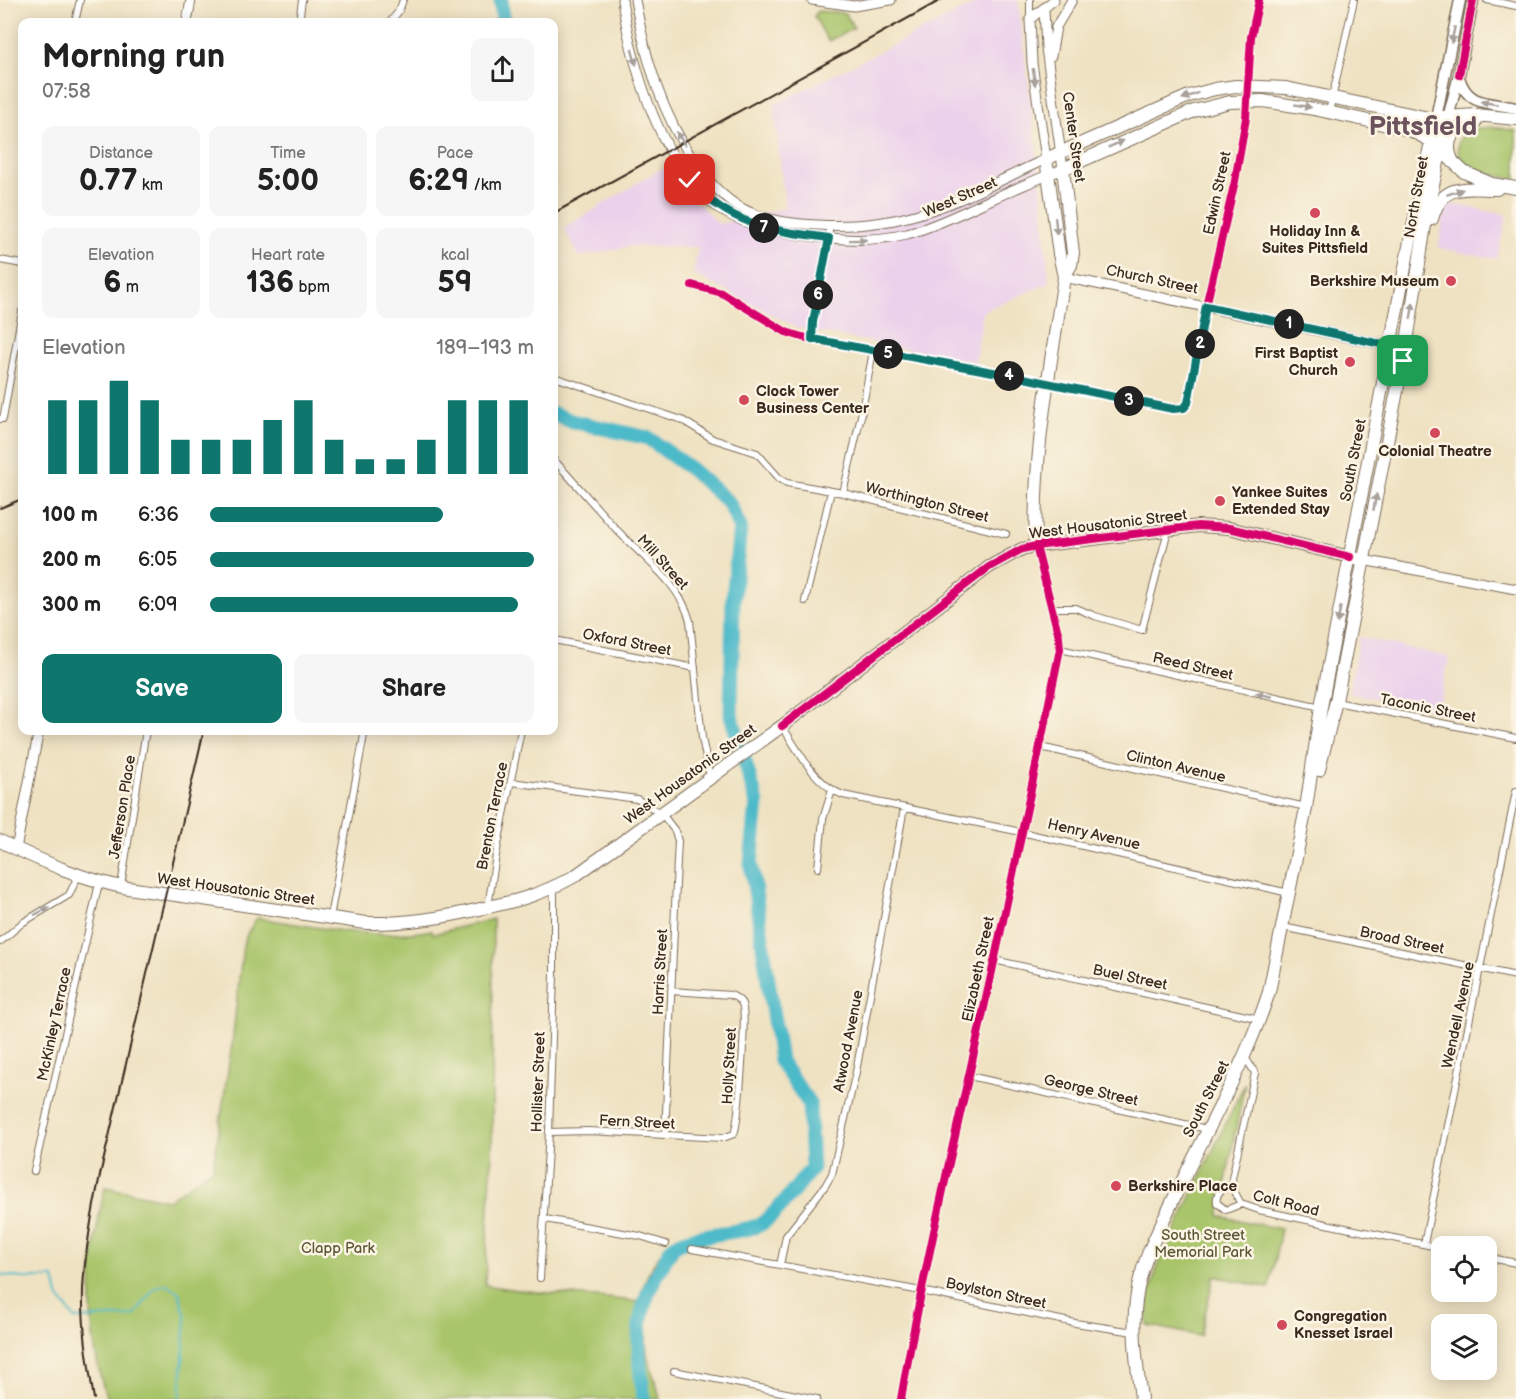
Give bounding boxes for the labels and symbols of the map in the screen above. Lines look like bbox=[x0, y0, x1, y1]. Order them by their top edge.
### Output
one-way arrow bbox=[1448, 26, 1457, 45]
one-way arrow bbox=[630, 48, 639, 66]
one-way arrow bbox=[1029, 67, 1039, 86]
street label: Center Street bbox=[1058, 90, 1089, 184]
one-way arrow bbox=[1181, 92, 1199, 102]
one-way arrow bbox=[1480, 98, 1499, 107]
one-way arrow bbox=[1293, 102, 1312, 111]
district label: Pittsfield bbox=[1369, 111, 1477, 143]
one-way arrow bbox=[676, 131, 687, 147]
one-way arrow bbox=[1108, 140, 1125, 149]
street label: Edwin Street bbox=[1199, 149, 1236, 237]
pin bbox=[664, 154, 715, 205]
street label: North Street bbox=[1400, 154, 1433, 240]
street label: West Street bbox=[920, 173, 1000, 222]
one-way arrow bbox=[1446, 186, 1464, 196]
marker: Holiday Inn & Suites Pittsfield bbox=[1308, 206, 1322, 220]
pin: 7 bbox=[749, 213, 779, 243]
one-way arrow bbox=[1051, 216, 1061, 235]
place label: Holiday Inn & Suites Pittsfield bbox=[1262, 222, 1368, 258]
one-way arrow bbox=[849, 235, 868, 245]
street label: Church Street bbox=[1104, 260, 1200, 299]
place label: Berkshire Museum bbox=[1310, 272, 1439, 291]
marker: Berkshire Museum bbox=[1444, 274, 1458, 288]
pin: 6 bbox=[803, 280, 833, 310]
one-way arrow bbox=[1408, 301, 1417, 320]
pin: 1 bbox=[1274, 309, 1304, 339]
pin: 2 bbox=[1185, 329, 1215, 359]
pin bbox=[1377, 335, 1428, 386]
pin: 5 bbox=[873, 339, 903, 369]
place label: First Baptist Church bbox=[1254, 344, 1338, 380]
marker: First Baptist Church bbox=[1343, 355, 1357, 369]
pin: 4 bbox=[994, 361, 1024, 391]
place label: Clock Tower Business Center bbox=[756, 382, 870, 418]
pin: 3 bbox=[1114, 386, 1144, 416]
marker: Clock Tower Business Center bbox=[737, 393, 751, 407]
street label: South Street bbox=[1336, 417, 1371, 503]
marker: Colonial Theatre bbox=[1428, 426, 1442, 440]
place label: Colonial Theatre bbox=[1378, 442, 1492, 461]
street label: Worthington Street bbox=[863, 478, 991, 527]
place label: Yankee Suites Extended Stay bbox=[1232, 483, 1330, 519]
one-way arrow bbox=[1370, 493, 1380, 512]
marker: Yankee Suites Extended Stay bbox=[1213, 494, 1227, 508]
street label: West Housatonic Street bbox=[1028, 505, 1188, 544]
street label: Mill Street bbox=[633, 531, 693, 594]
one-way arrow bbox=[1334, 605, 1343, 624]
street label: Oxford Street bbox=[581, 625, 673, 660]
street label: Reed Street bbox=[1151, 648, 1235, 685]
one-way arrow bbox=[1254, 689, 1273, 699]
street label: Taconic Street bbox=[1378, 690, 1478, 727]
street label: West Housatonic Street bbox=[620, 720, 760, 829]
street label: Clinton Avenue bbox=[1124, 746, 1228, 787]
street label: Jefferson Place bbox=[105, 754, 140, 860]
street label: Brenton Terrace bbox=[473, 760, 512, 872]
street label: Henry Avenue bbox=[1046, 815, 1142, 854]
street label: West Housatonic Street bbox=[156, 869, 316, 910]
one-way arrow bbox=[34, 906, 51, 916]
street label: Elizabeth Street bbox=[958, 914, 999, 1024]
street label: Broad Street bbox=[1358, 922, 1446, 959]
street label: Harris Street bbox=[649, 928, 672, 1016]
street label: Buel Street bbox=[1091, 960, 1169, 995]
street label: Wendell Avenue bbox=[1438, 960, 1479, 1070]
street label: McKinley Terrace bbox=[33, 965, 76, 1083]
street label: Atwood Avenue bbox=[829, 988, 868, 1094]
street label: Holly Street bbox=[718, 1027, 741, 1105]
street label: Hollister Street bbox=[527, 1031, 550, 1133]
street label: South Street bbox=[1179, 1057, 1234, 1141]
street label: George Street bbox=[1042, 1070, 1140, 1111]
street label: Fern Street bbox=[598, 1111, 676, 1134]
place label: Berkshire Place bbox=[1128, 1177, 1238, 1196]
marker: Berkshire Place bbox=[1109, 1179, 1123, 1193]
street label: Colt Road bbox=[1251, 1186, 1321, 1221]
park label: South Street Memorial Park bbox=[1154, 1226, 1252, 1262]
park label: Clapp Park bbox=[301, 1239, 376, 1258]
street label: Boylston Street bbox=[944, 1274, 1048, 1313]
place label: Congregation Knesset Israel bbox=[1294, 1307, 1393, 1343]
marker: Congregation Knesset Israel bbox=[1275, 1318, 1289, 1332]

